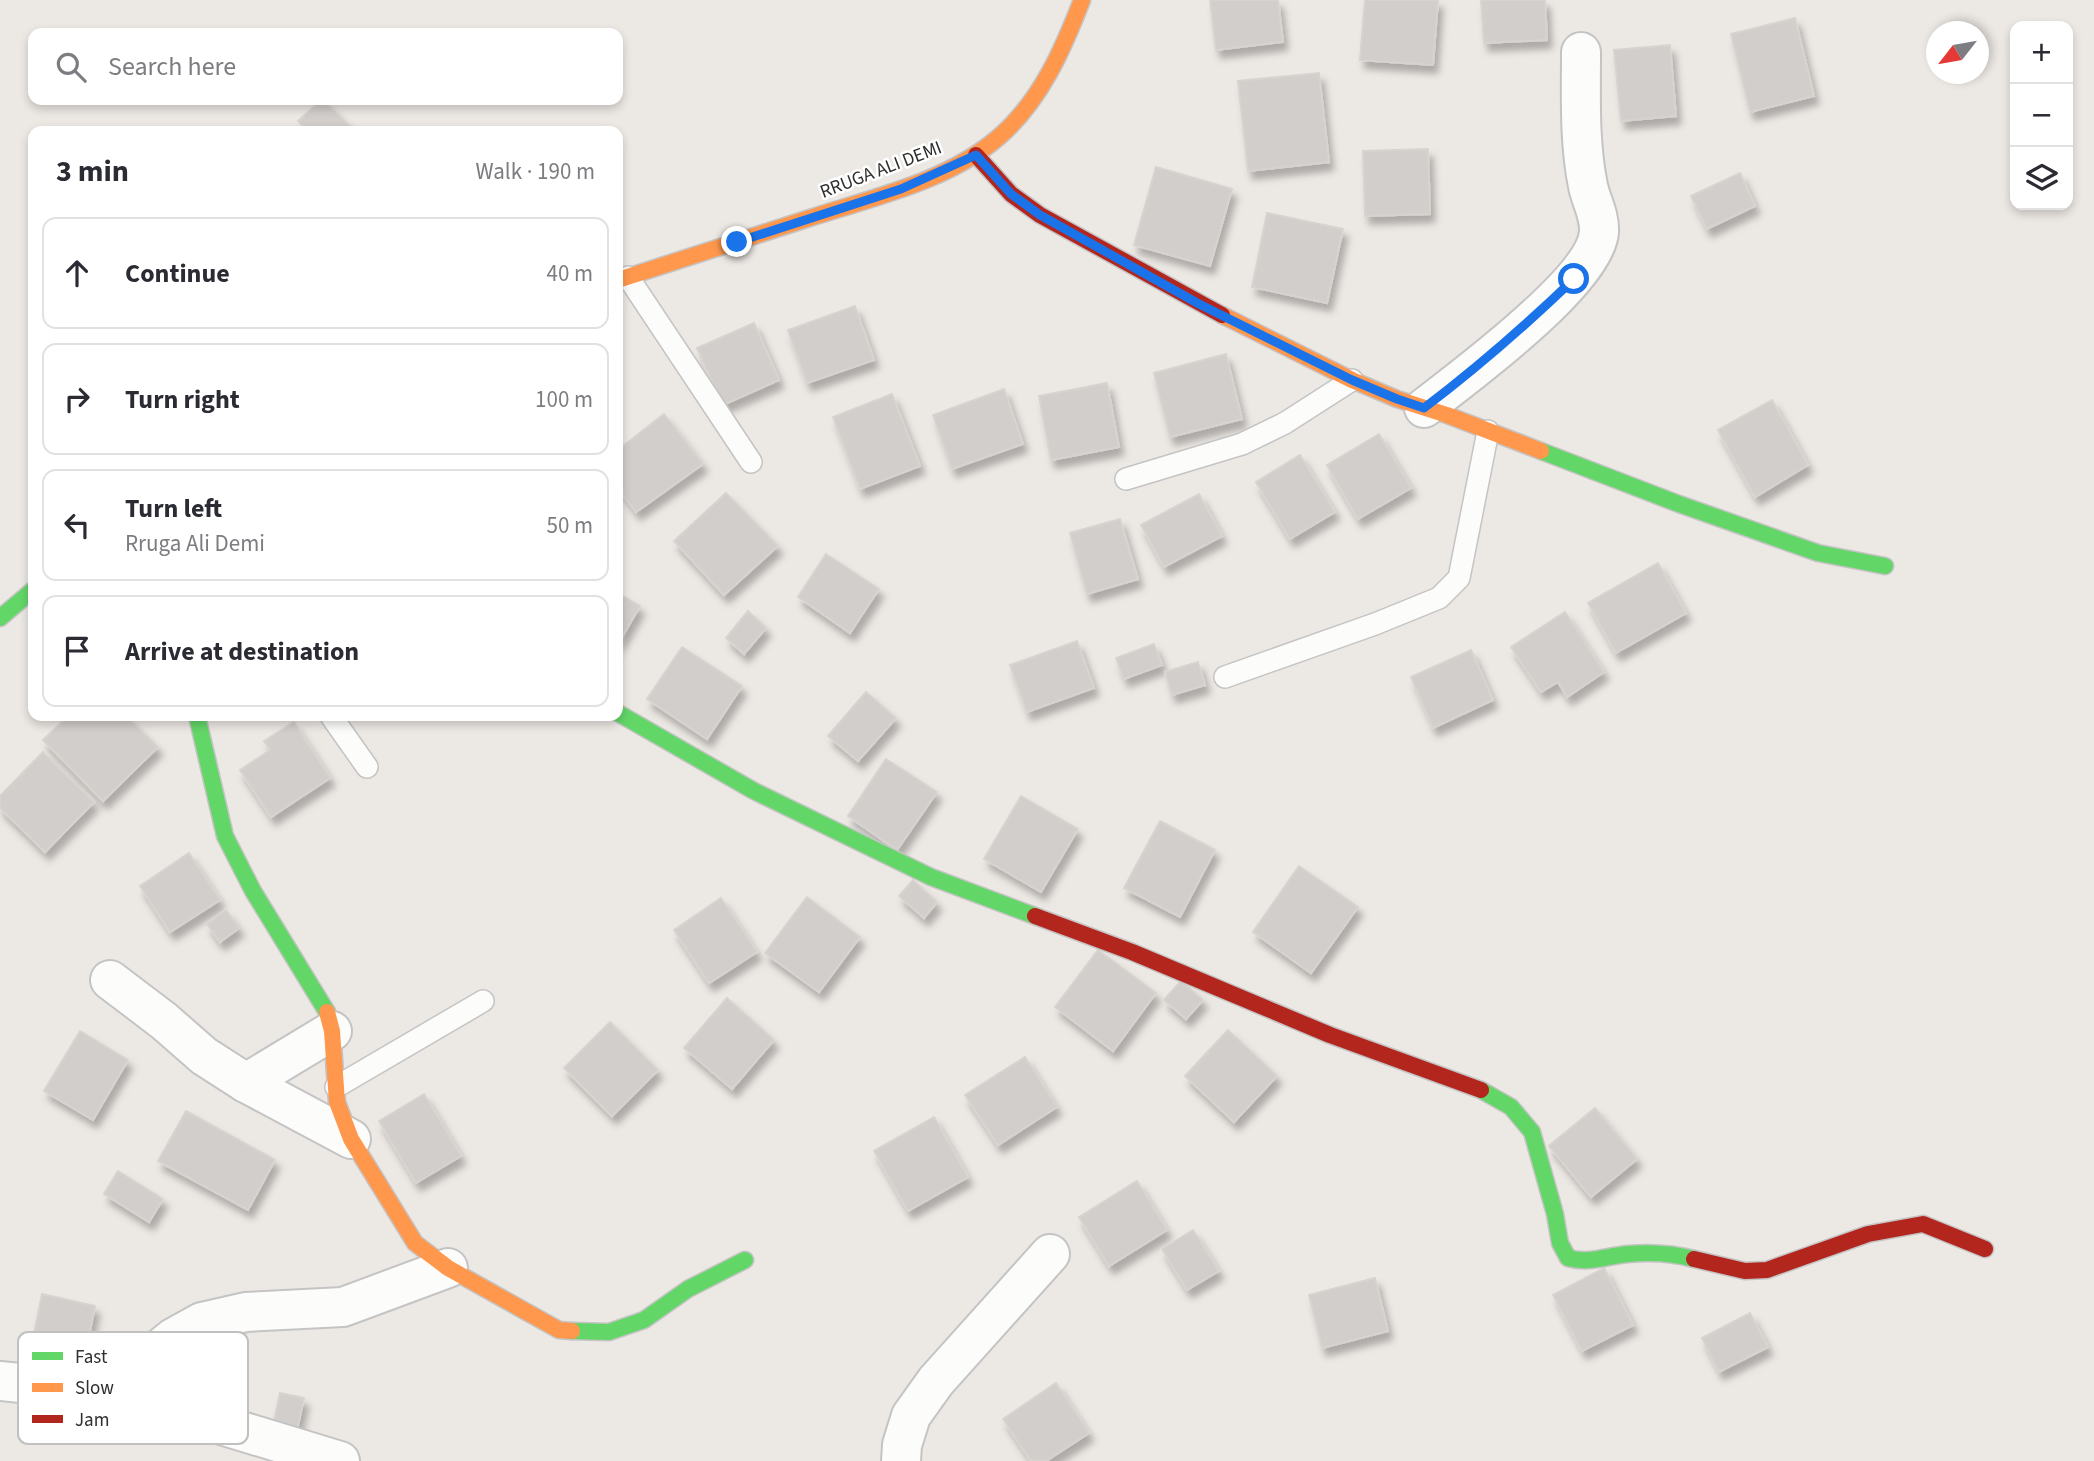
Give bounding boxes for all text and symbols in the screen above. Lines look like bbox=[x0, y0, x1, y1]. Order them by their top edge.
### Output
north arrow bbox=[1926, 21, 1989, 84]
map controls bbox=[2010, 21, 2073, 210]
button: + bbox=[2010, 21, 2073, 84]
search box bbox=[28, 28, 623, 105]
icon: search bbox=[52, 48, 90, 86]
text: Search here bbox=[108, 48, 236, 85]
button: − bbox=[2010, 84, 2073, 147]
street label: RRUGA ALI DEMI bbox=[816, 134, 946, 206]
button: layers bbox=[2010, 147, 2073, 210]
text: 3 min bbox=[56, 150, 129, 193]
text: Walk · 190 m bbox=[476, 155, 595, 188]
route end bbox=[721, 226, 752, 257]
icon: ahead bbox=[58, 254, 96, 292]
text: Continue bbox=[125, 255, 230, 292]
text: 40 m bbox=[546, 257, 593, 290]
route start bbox=[1558, 263, 1589, 294]
icon: right bbox=[58, 380, 96, 418]
text: Turn right bbox=[125, 381, 240, 418]
text: 100 m bbox=[535, 383, 593, 416]
text: Turn left bbox=[125, 490, 222, 527]
icon: left bbox=[58, 506, 96, 544]
text: 50 m bbox=[546, 509, 593, 542]
text: Rruga Ali Demi bbox=[125, 527, 265, 560]
icon: arrive bbox=[58, 632, 96, 670]
text: Arrive at destination bbox=[125, 633, 359, 670]
legend bbox=[18, 1332, 248, 1444]
text: Fast bbox=[75, 1344, 108, 1371]
text: Slow bbox=[75, 1375, 114, 1402]
text: Jam bbox=[75, 1407, 109, 1434]

